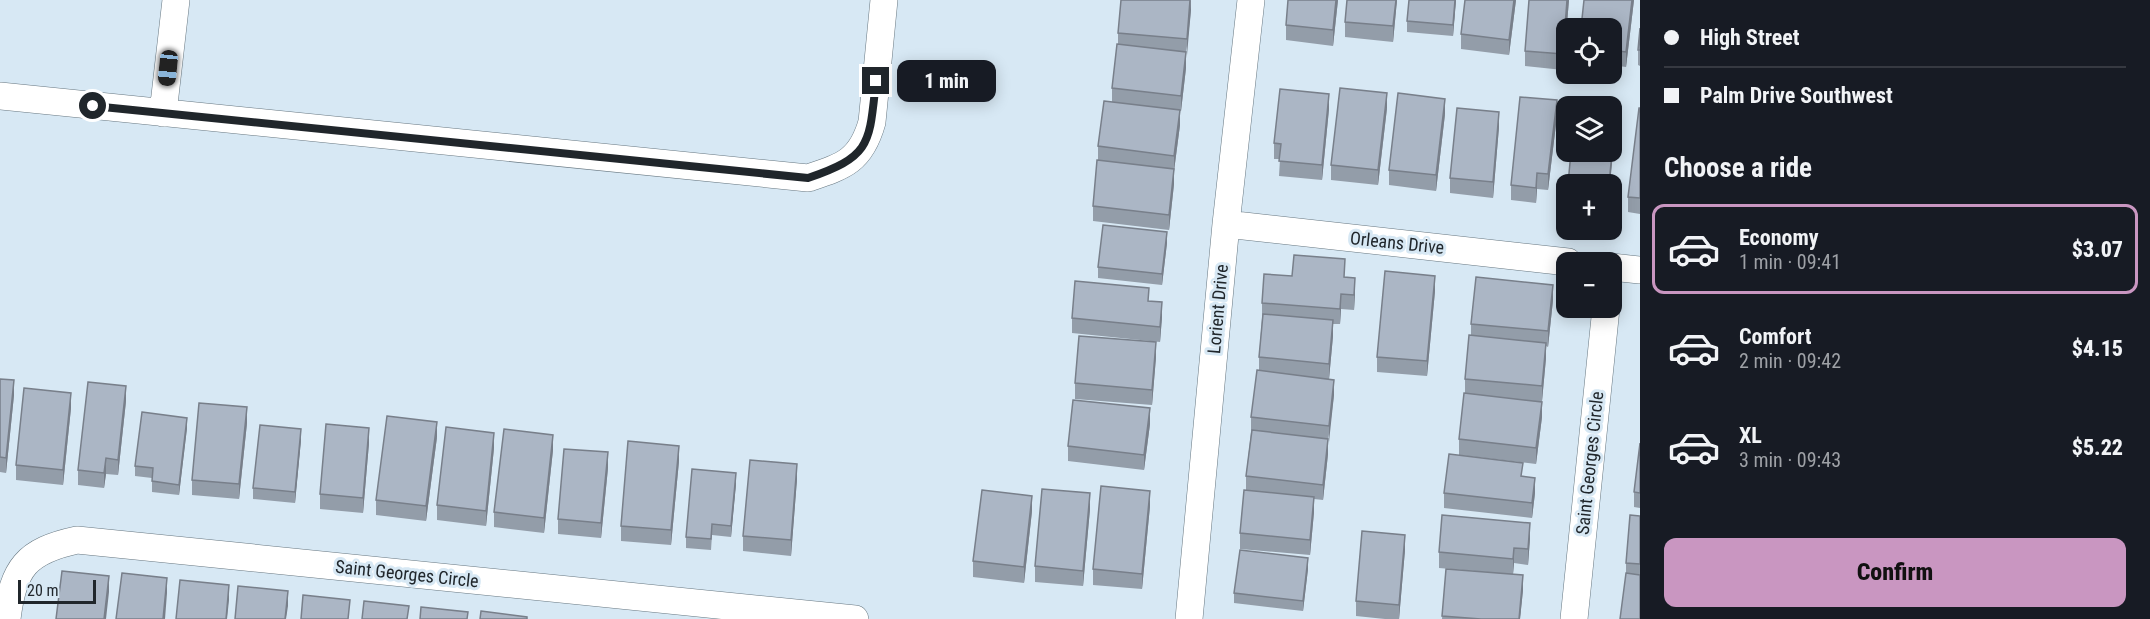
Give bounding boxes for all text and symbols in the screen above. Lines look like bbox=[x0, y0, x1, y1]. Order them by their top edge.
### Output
map controls bbox=[1556, 18, 1622, 318]
button: locate bbox=[1556, 18, 1622, 84]
text: High Street bbox=[1700, 25, 1800, 50]
car bbox=[157, 49, 179, 87]
callout: 1 min bbox=[897, 60, 996, 102]
route end bbox=[862, 67, 889, 94]
text: 1 min bbox=[924, 69, 969, 93]
text: Palm Drive Southwest bbox=[1700, 83, 1893, 108]
route start bbox=[79, 92, 106, 119]
button: layers bbox=[1556, 96, 1622, 162]
text: Choose a ride bbox=[1664, 152, 1812, 184]
button: + bbox=[1556, 174, 1622, 240]
icon: car bbox=[1667, 222, 1721, 276]
text: Economy bbox=[1739, 225, 1819, 250]
street label: Orleans Drive bbox=[1349, 227, 1445, 258]
text: $3.07 bbox=[2072, 237, 2123, 262]
text: 1 min · 09:41 bbox=[1739, 250, 1841, 274]
button: − bbox=[1556, 252, 1622, 318]
street label: Lorient Drive bbox=[1203, 263, 1232, 355]
icon: car bbox=[1667, 321, 1721, 375]
text: Comfort bbox=[1739, 324, 1812, 349]
text: $4.15 bbox=[2072, 336, 2123, 361]
text: 2 min · 09:42 bbox=[1739, 349, 1841, 373]
street label: Saint Georges Circle bbox=[1572, 390, 1607, 536]
icon: car bbox=[1667, 420, 1721, 474]
text: XL bbox=[1739, 423, 1762, 448]
text: $5.22 bbox=[2072, 435, 2123, 460]
text: 3 min · 09:43 bbox=[1739, 448, 1841, 472]
button: Confirm bbox=[1664, 538, 2126, 607]
street label: Saint Georges Circle bbox=[334, 556, 480, 591]
scale bar bbox=[18, 577, 96, 604]
text: 20 m bbox=[27, 581, 59, 600]

